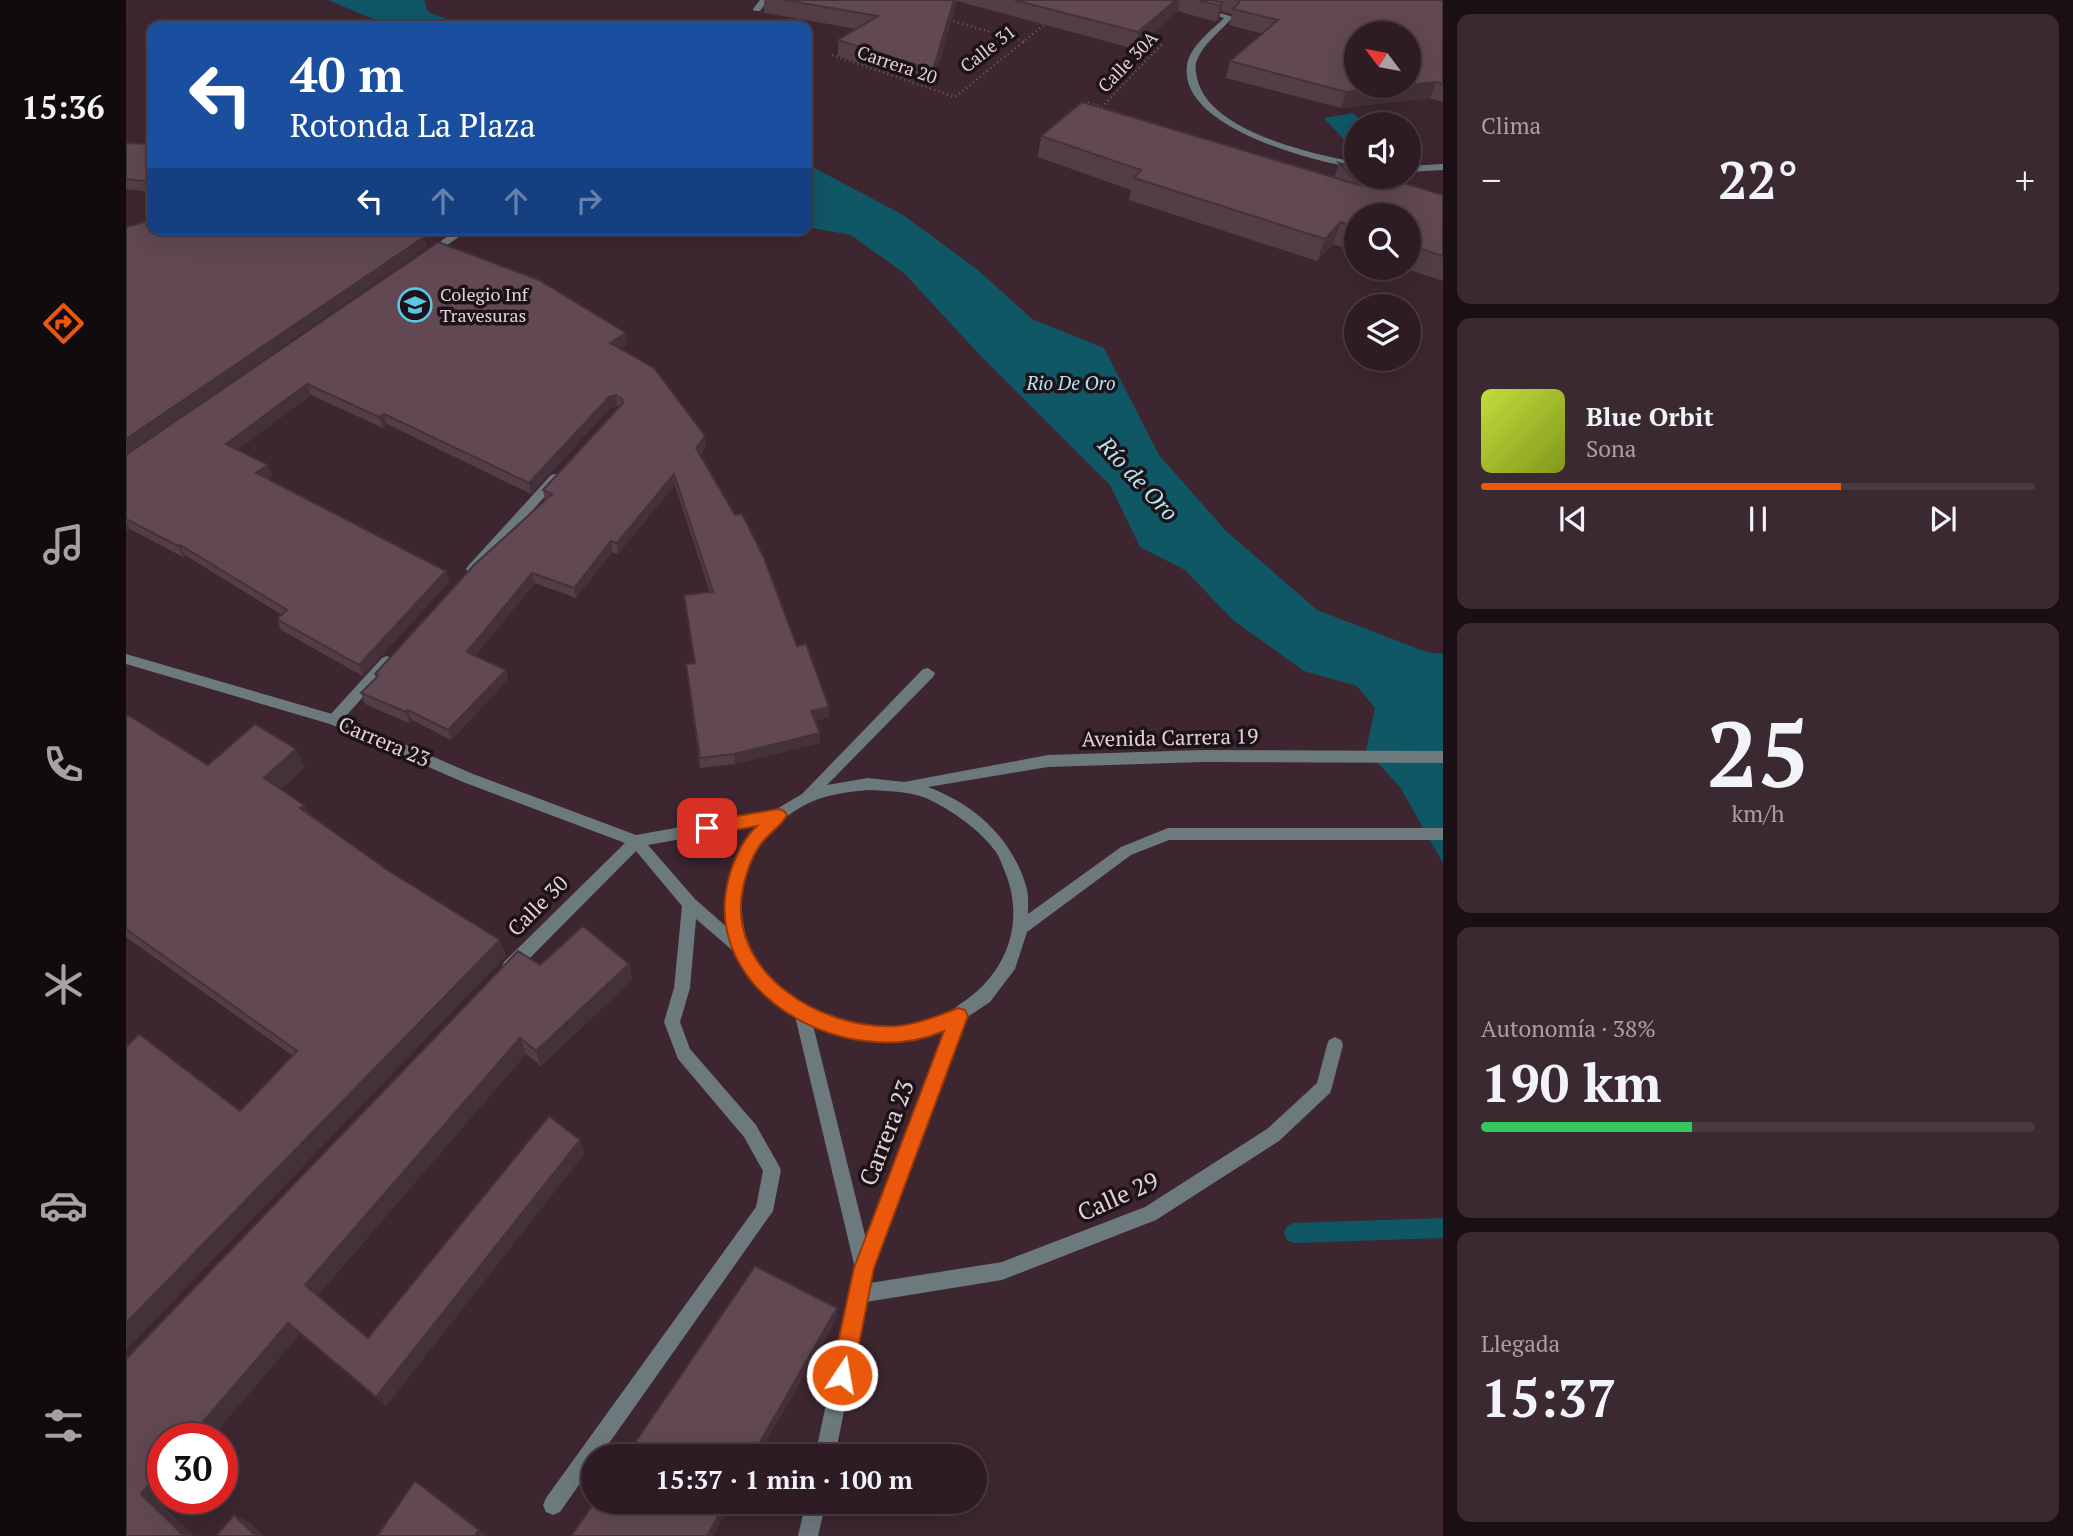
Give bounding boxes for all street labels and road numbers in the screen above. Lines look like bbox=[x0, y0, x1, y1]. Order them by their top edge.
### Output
street label: Calle 31 bbox=[955, 19, 1020, 77]
street label: Calle 30A bbox=[1092, 25, 1163, 97]
street label: Carrera 20 bbox=[854, 39, 941, 89]
street label: Carrera 23 bbox=[334, 709, 434, 773]
street label: Avenida Carrera 19 bbox=[1081, 721, 1259, 753]
street label: Calle 30 bbox=[501, 869, 574, 942]
street label: Carrera 23 bbox=[851, 1075, 921, 1190]
street label: Calle 29 bbox=[1072, 1164, 1163, 1228]

